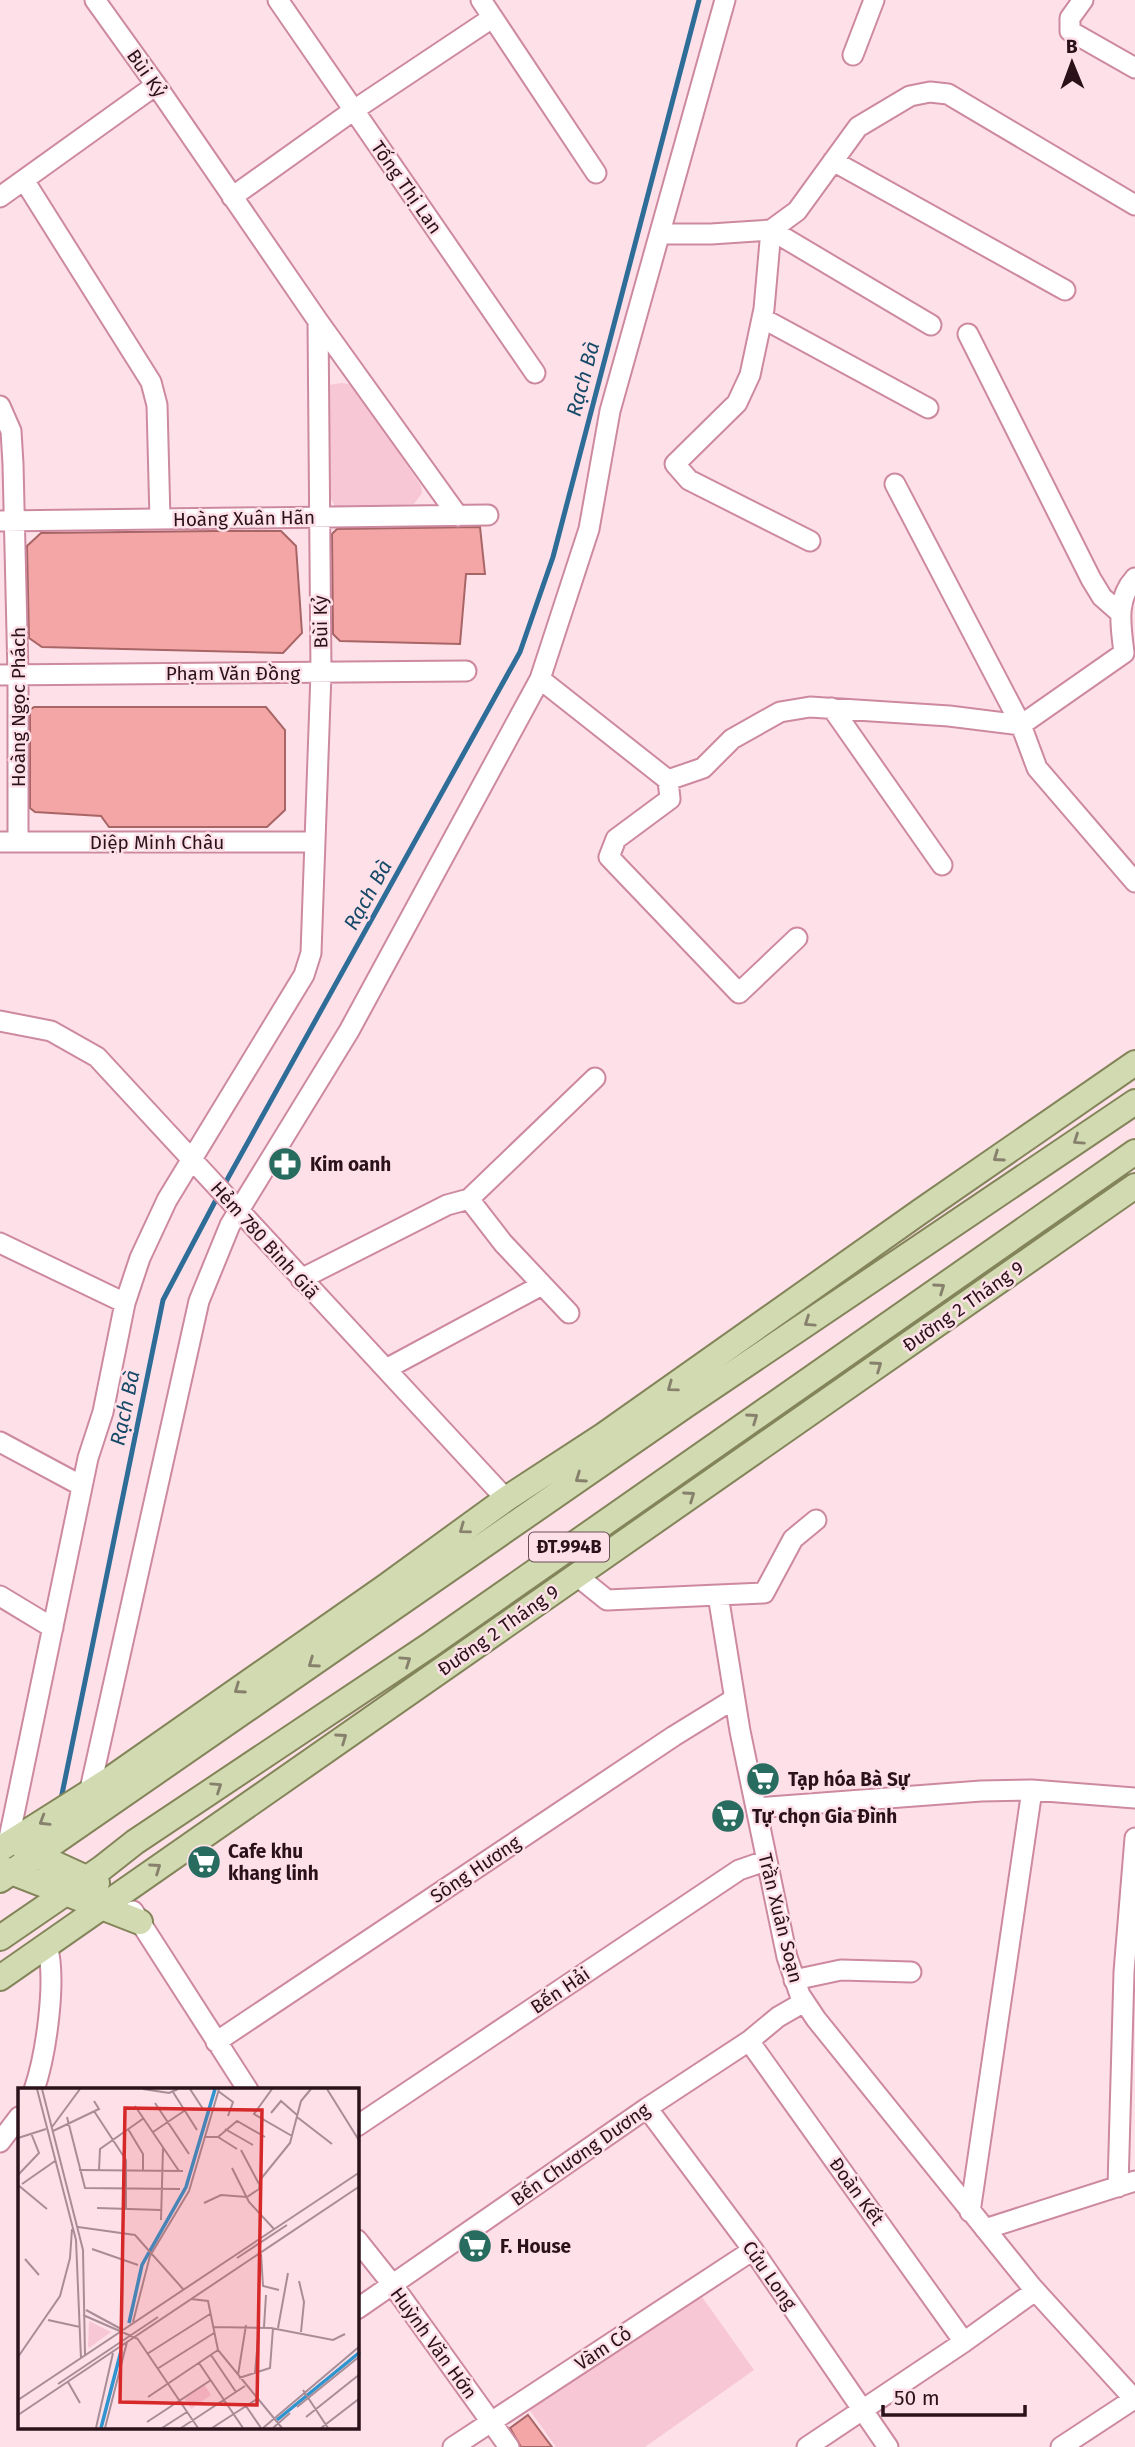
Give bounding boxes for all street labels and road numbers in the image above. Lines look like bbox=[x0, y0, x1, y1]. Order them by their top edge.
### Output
street label: Bùi Kỷ bbox=[122, 45, 172, 102]
street label: Tống Thị Lan bbox=[366, 136, 447, 238]
street label: Hoàng Xuân Hãn bbox=[173, 506, 315, 531]
street label: Bùi Kỷ bbox=[309, 594, 332, 649]
street label: Hoàng Ngọc Phách bbox=[7, 627, 30, 787]
street label: Phạm Văn Đồng bbox=[166, 662, 300, 685]
street label: Diệp Minh Châu bbox=[90, 831, 224, 854]
street label: Hẻm 780 Bình Giã bbox=[206, 1177, 324, 1304]
street label: Đường 2 Tháng 9 bbox=[898, 1256, 1028, 1357]
road number: ĐT.994B bbox=[529, 1532, 609, 1562]
street label: Đường 2 Tháng 9 bbox=[433, 1580, 563, 1681]
street label: Sông Hương bbox=[426, 1831, 525, 1908]
street label: Trần Xuân Soạn bbox=[753, 1851, 808, 1985]
street label: Bến Hải bbox=[526, 1962, 594, 2019]
street label: Bến Chương Dương bbox=[507, 2098, 654, 2211]
street label: Đoàn Kết bbox=[824, 2153, 889, 2230]
street label: Cửu Long bbox=[738, 2236, 802, 2314]
street label: Huỳnh Văn Hớn bbox=[385, 2283, 482, 2404]
street label: Vàm Cỏ bbox=[571, 2322, 636, 2375]

